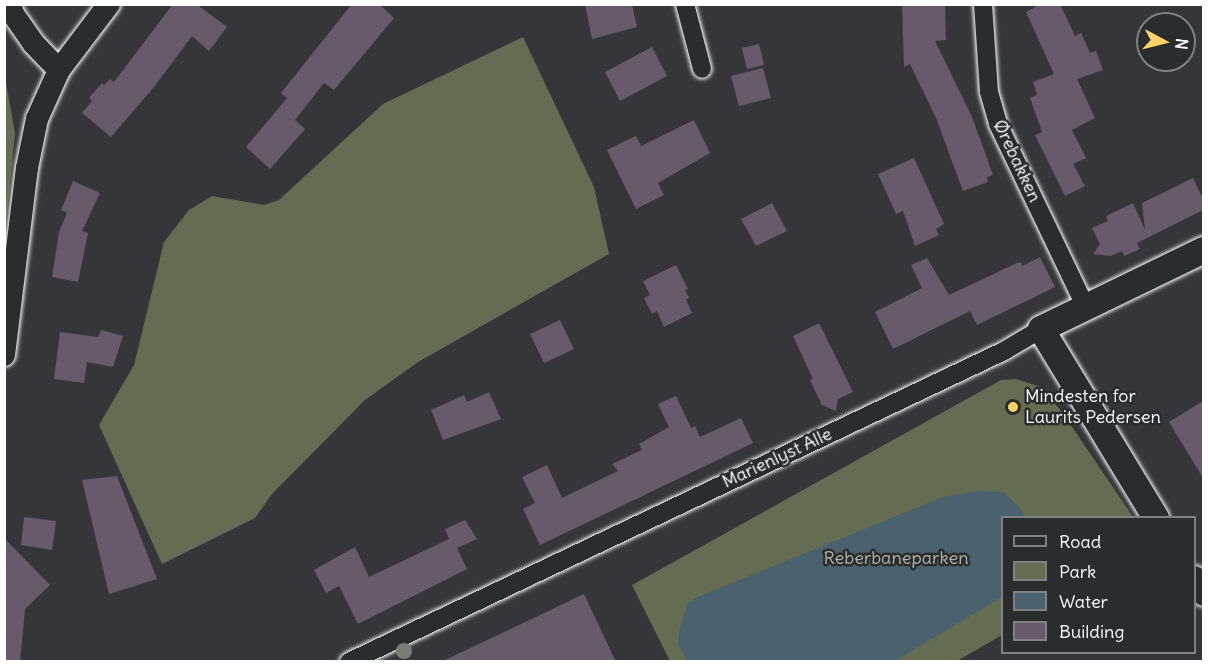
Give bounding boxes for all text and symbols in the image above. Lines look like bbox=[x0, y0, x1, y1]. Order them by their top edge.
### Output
north arrow bbox=[1136, 12, 1196, 72]
text: N bbox=[1171, 37, 1192, 51]
street label: Ørebakken bbox=[988, 116, 1046, 206]
place label: Mindesten for Laurits Pedersen bbox=[1025, 386, 1161, 428]
marker: Mindesten for Laurits Pedersen bbox=[1006, 400, 1020, 414]
street label: Marienlyst Alle bbox=[719, 423, 835, 493]
legend bbox=[1001, 516, 1196, 654]
text: Road bbox=[1059, 530, 1101, 553]
park label: Reberbaneparken bbox=[823, 547, 969, 569]
text: Park bbox=[1059, 560, 1096, 583]
text: Water bbox=[1059, 590, 1108, 613]
text: Building bbox=[1059, 620, 1124, 643]

